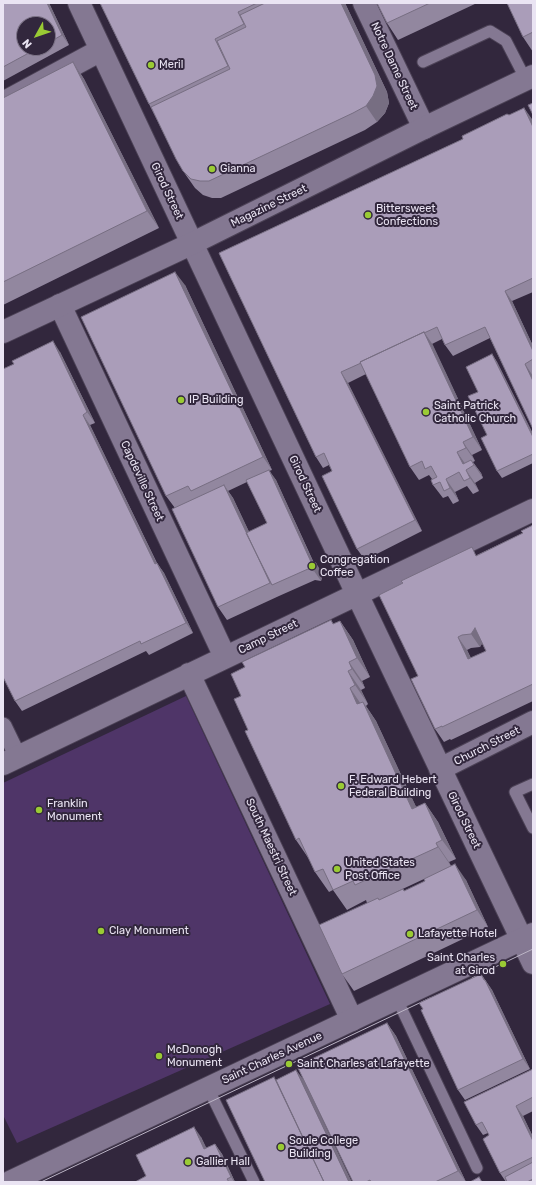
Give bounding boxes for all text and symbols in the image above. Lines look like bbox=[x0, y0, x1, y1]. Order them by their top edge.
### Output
north arrow bbox=[16, 16, 56, 56]
street label: Notre Dame Street bbox=[368, 20, 420, 112]
text: N bbox=[20, 36, 35, 51]
place label: Meril bbox=[159, 58, 183, 72]
marker: Meril bbox=[146, 60, 156, 70]
street label: Girod Street bbox=[148, 160, 186, 222]
place label: Gianna bbox=[220, 162, 256, 176]
marker: Gianna bbox=[207, 164, 217, 174]
street label: Magazine Street bbox=[229, 182, 309, 230]
place label: Bittersweet Confections bbox=[376, 202, 438, 228]
marker: Bittersweet Confections bbox=[363, 210, 373, 220]
place label: IP Building bbox=[189, 393, 244, 407]
marker: IP Building bbox=[176, 395, 186, 405]
place label: Saint Patrick Catholic Church bbox=[434, 399, 516, 425]
marker: Saint Patrick Catholic Church bbox=[421, 407, 431, 417]
street label: Capdeville Street bbox=[118, 439, 166, 523]
street label: Girod Street bbox=[286, 453, 324, 515]
place label: Congregation Coffee bbox=[320, 553, 390, 579]
marker: Congregation Coffee bbox=[307, 561, 317, 571]
street label: Camp Street bbox=[236, 617, 300, 657]
street label: Church Street bbox=[452, 724, 522, 768]
place label: F. Edward Hebert Federal Building bbox=[349, 773, 437, 799]
marker: F. Edward Hebert Federal Building bbox=[336, 781, 346, 791]
street label: Girod Street bbox=[445, 789, 483, 851]
street label: South Maestri Street bbox=[243, 796, 299, 898]
place label: Franklin Monument bbox=[47, 797, 102, 823]
marker: Franklin Monument bbox=[34, 805, 44, 815]
place label: United States Post Office bbox=[345, 856, 415, 882]
marker: United States Post Office bbox=[332, 864, 342, 874]
place label: Clay Monument bbox=[109, 924, 189, 938]
marker: Clay Monument bbox=[96, 926, 106, 936]
place label: Lafayette Hotel bbox=[418, 927, 497, 941]
marker: Lafayette Hotel bbox=[405, 929, 415, 939]
place label: Saint Charles at Girod bbox=[427, 951, 495, 977]
marker: Saint Charles at Girod bbox=[498, 959, 508, 969]
street label: Saint Charles Avenue bbox=[220, 1029, 324, 1087]
place label: McDonogh Monument bbox=[167, 1043, 222, 1069]
marker: McDonogh Monument bbox=[154, 1051, 164, 1061]
place label: Saint Charles at Lafayette bbox=[297, 1057, 430, 1071]
marker: Saint Charles at Lafayette bbox=[284, 1059, 294, 1069]
place label: Soule College Building bbox=[289, 1134, 358, 1160]
marker: Soule College Building bbox=[276, 1142, 286, 1152]
place label: Gallier Hall bbox=[196, 1155, 250, 1169]
marker: Gallier Hall bbox=[183, 1157, 193, 1167]

